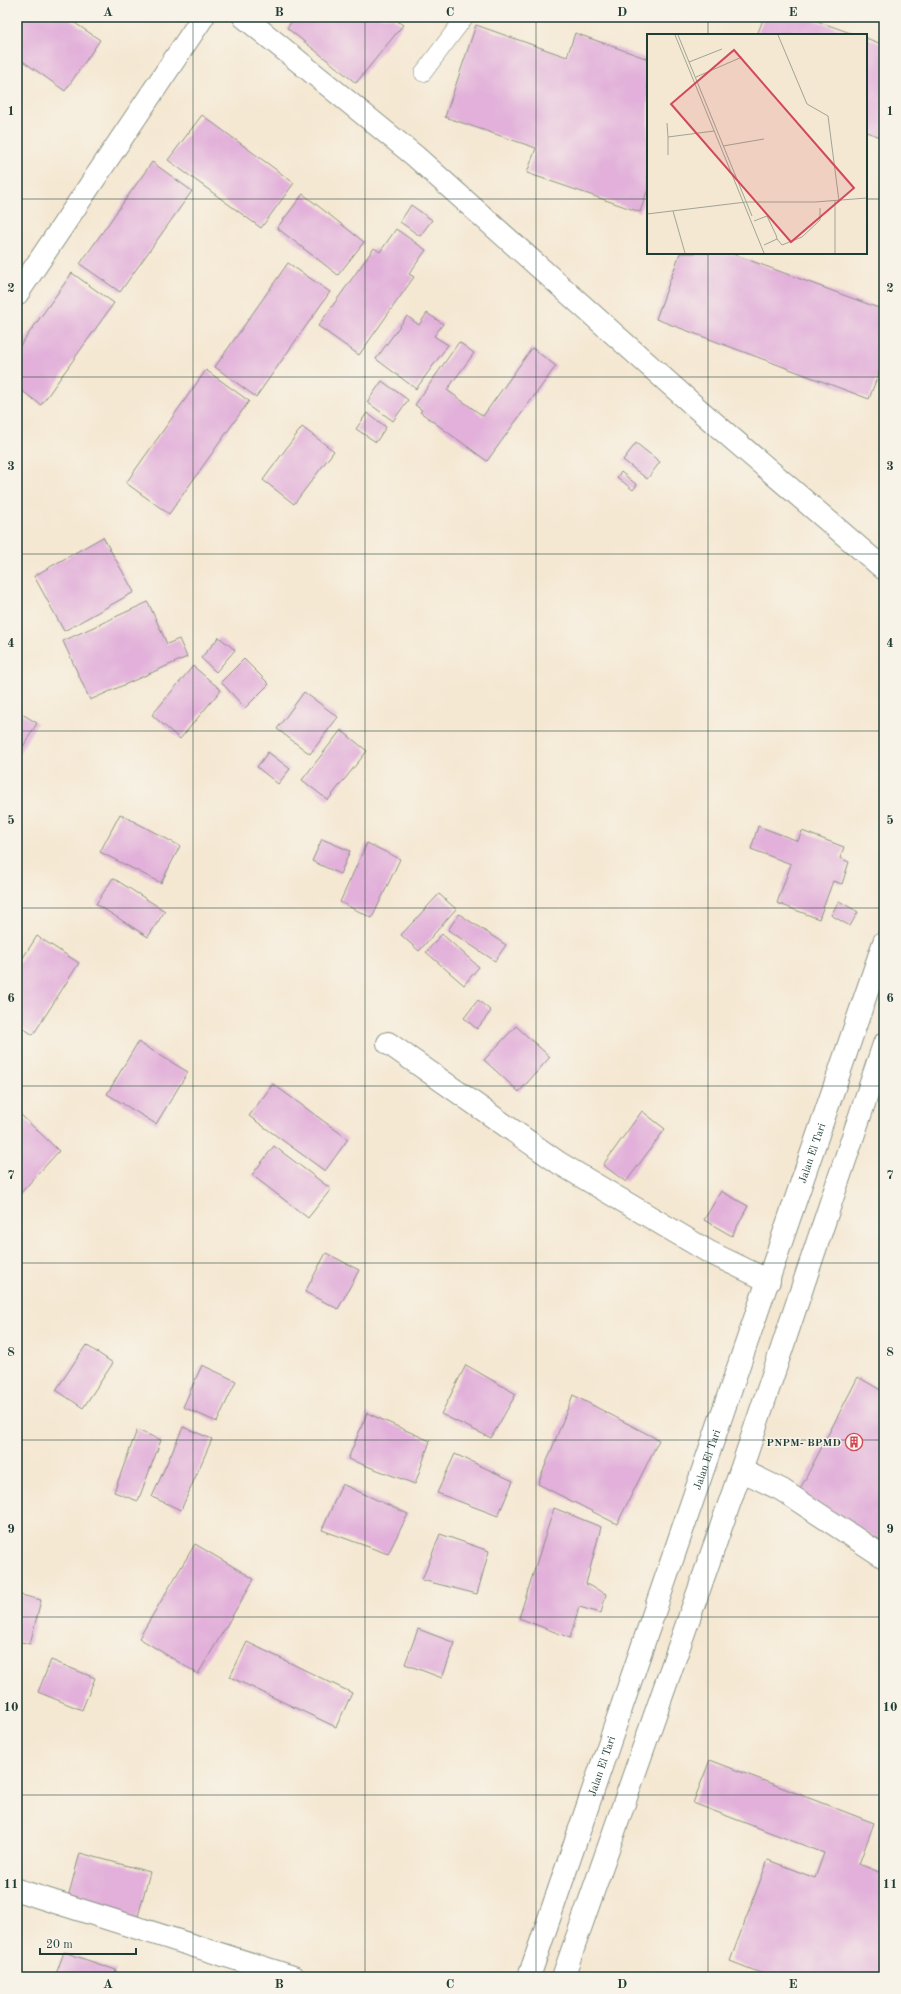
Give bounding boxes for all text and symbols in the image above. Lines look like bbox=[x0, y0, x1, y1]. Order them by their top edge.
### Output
text: A bbox=[103, 6, 113, 19]
text: B bbox=[274, 6, 284, 19]
text: C bbox=[446, 6, 454, 19]
text: D bbox=[617, 6, 627, 19]
text: E bbox=[789, 6, 798, 19]
inset map bbox=[647, 34, 867, 254]
text: 1 bbox=[7, 105, 15, 118]
text: 1 bbox=[886, 105, 894, 118]
text: 2 bbox=[7, 282, 15, 295]
text: 2 bbox=[886, 282, 894, 295]
text: 3 bbox=[7, 460, 15, 473]
text: 3 bbox=[886, 460, 894, 473]
text: 4 bbox=[7, 637, 15, 650]
text: 4 bbox=[886, 637, 894, 650]
text: 5 bbox=[7, 814, 15, 827]
text: 5 bbox=[886, 814, 894, 827]
text: 6 bbox=[7, 992, 15, 1005]
text: 6 bbox=[886, 992, 894, 1005]
street label: Jalan El Tari bbox=[798, 1122, 828, 1185]
text: 7 bbox=[7, 1169, 15, 1182]
text: 7 bbox=[886, 1169, 894, 1182]
text: 8 bbox=[7, 1346, 15, 1359]
text: 8 bbox=[886, 1346, 894, 1359]
street label: Jalan El Tari bbox=[693, 1429, 723, 1492]
building icon: PNPM- BPMD bbox=[844, 1432, 864, 1452]
place label: PNPM- BPMD bbox=[766, 1438, 841, 1449]
text: 9 bbox=[7, 1523, 15, 1536]
text: 9 bbox=[886, 1523, 894, 1536]
text: 10 bbox=[3, 1701, 19, 1714]
text: 10 bbox=[882, 1701, 898, 1714]
street label: Jalan El Tari bbox=[587, 1735, 618, 1798]
text: 11 bbox=[3, 1878, 19, 1891]
text: 11 bbox=[882, 1878, 898, 1891]
scale bar bbox=[40, 1930, 136, 1956]
text: 20 m bbox=[46, 1939, 73, 1951]
text: A bbox=[103, 1978, 113, 1991]
text: B bbox=[274, 1978, 284, 1991]
text: C bbox=[446, 1978, 454, 1991]
text: D bbox=[617, 1978, 627, 1991]
text: E bbox=[789, 1978, 798, 1991]

